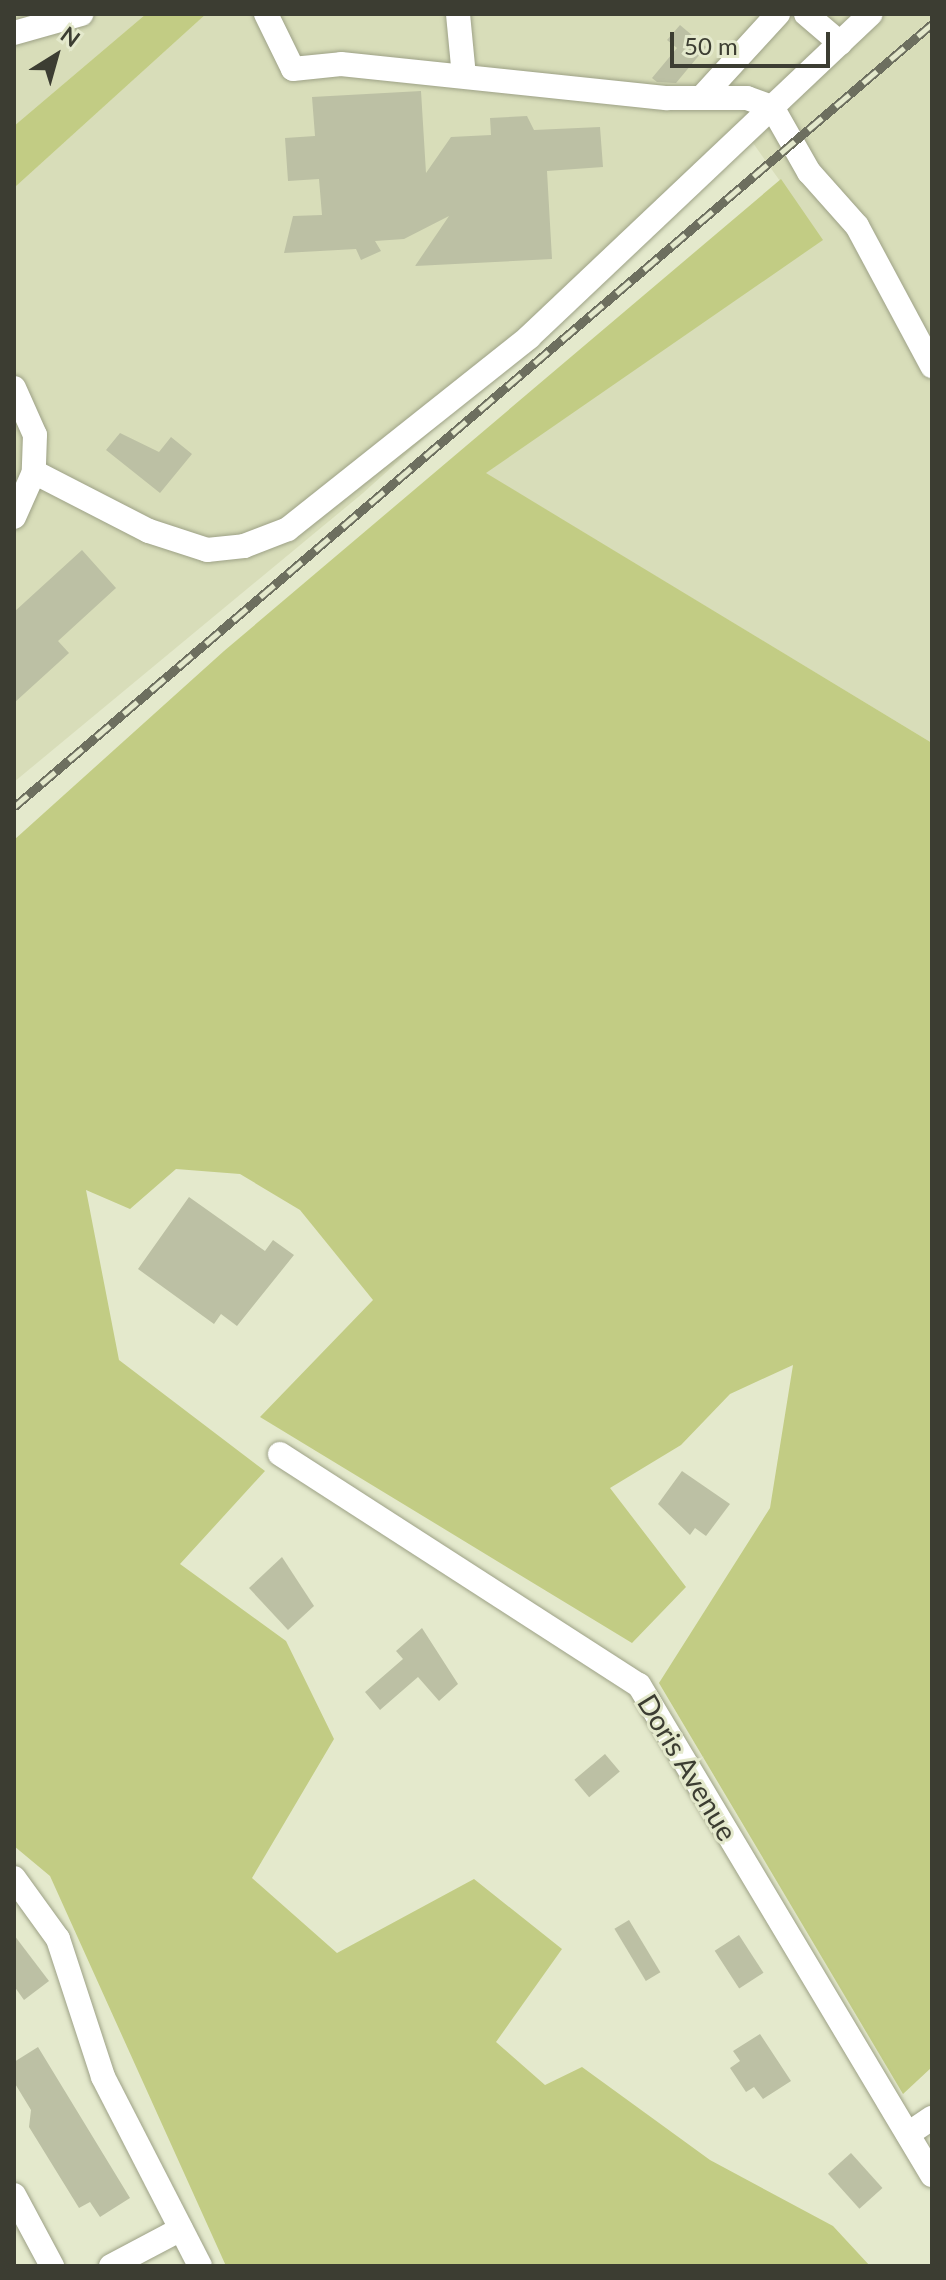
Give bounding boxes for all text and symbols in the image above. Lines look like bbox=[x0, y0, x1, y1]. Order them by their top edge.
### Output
north arrow bbox=[16, 16, 96, 96]
scale bar bbox=[674, 16, 834, 66]
text: N bbox=[56, 21, 86, 52]
text: 50 m bbox=[684, 31, 738, 60]
street label: Doris Avenue bbox=[631, 1687, 745, 1847]

